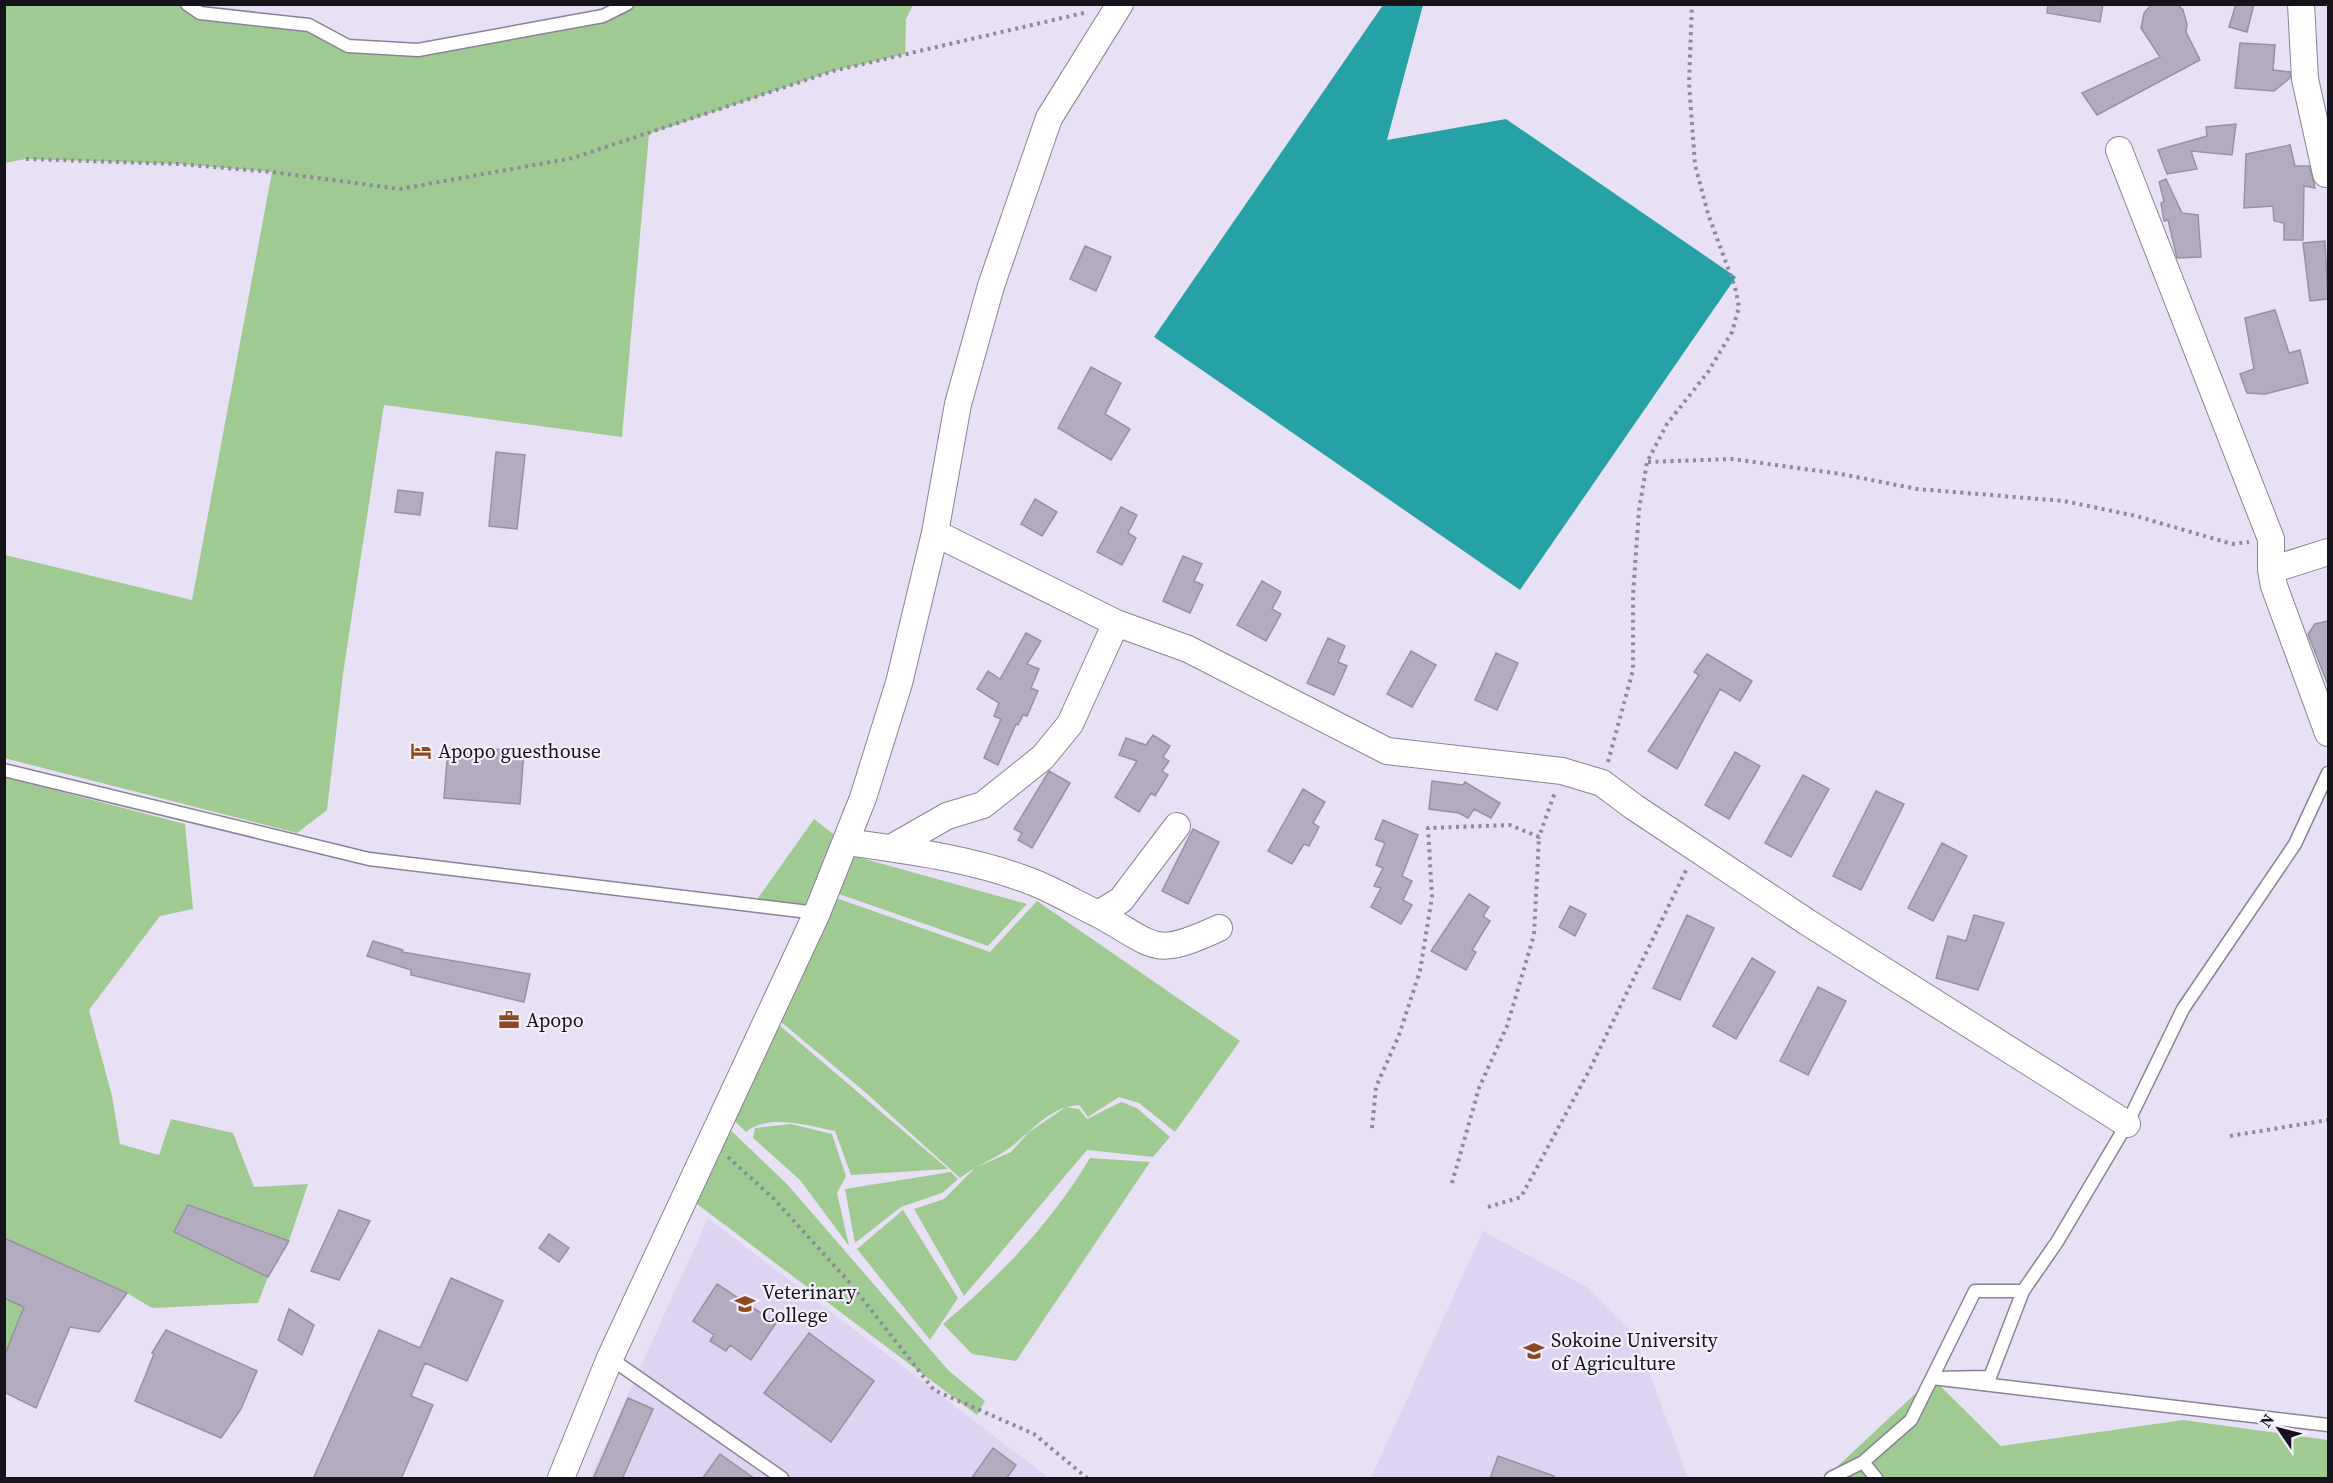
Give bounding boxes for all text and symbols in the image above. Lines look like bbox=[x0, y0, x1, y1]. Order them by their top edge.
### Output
place label: Apopo guesthouse bbox=[438, 737, 601, 765]
hotel icon: Apopo guesthouse bbox=[409, 739, 433, 763]
place label: Apopo bbox=[526, 1006, 584, 1034]
office icon: Apopo bbox=[497, 1008, 521, 1032]
place label: Veterinary College bbox=[762, 1278, 857, 1329]
school or university icon: Veterinary College bbox=[733, 1292, 757, 1316]
place label: Sokoine University of Agriculture bbox=[1551, 1326, 1718, 1377]
school or university icon: Sokoine University of Agriculture bbox=[1522, 1339, 1546, 1363]
north arrow bbox=[2249, 1399, 2309, 1459]
text: N bbox=[2254, 1409, 2279, 1431]

